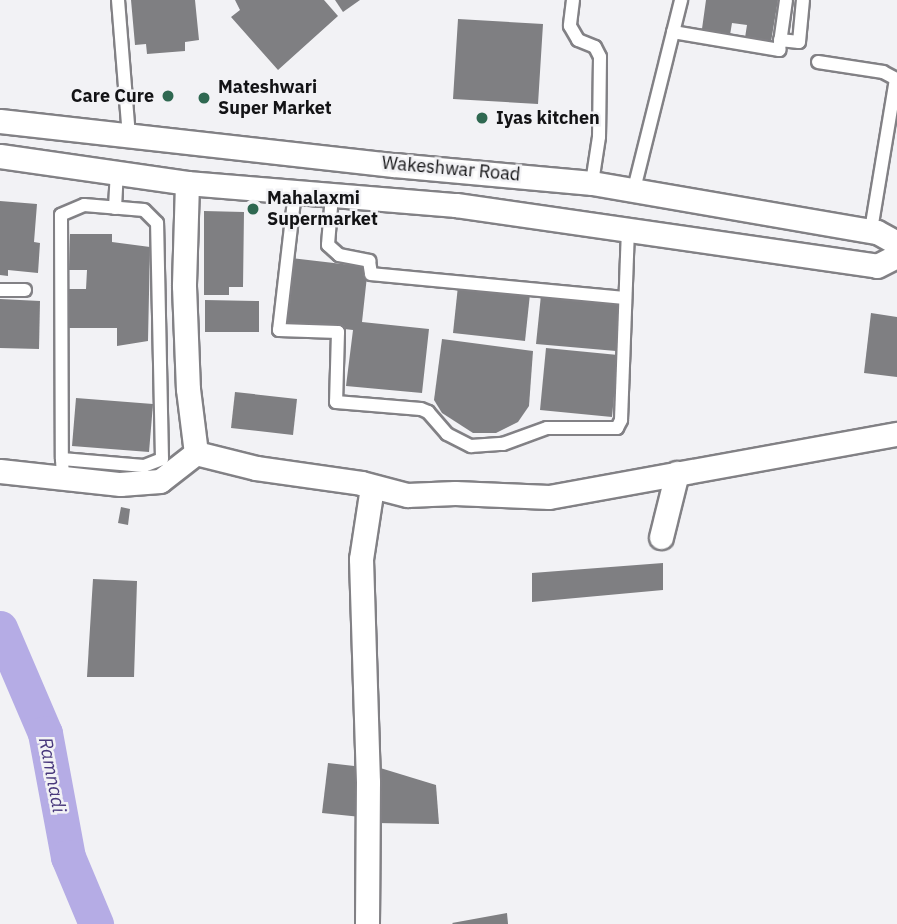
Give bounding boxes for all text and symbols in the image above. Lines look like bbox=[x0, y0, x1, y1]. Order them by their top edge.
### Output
place label: Mateshwari Super Market bbox=[218, 77, 332, 119]
place label: Care Cure bbox=[71, 85, 154, 107]
marker: Care Cure bbox=[160, 88, 176, 104]
marker: Mateshwari Super Market bbox=[196, 90, 212, 106]
place label: Iyas kitchen bbox=[496, 107, 600, 129]
marker: Iyas kitchen bbox=[474, 110, 490, 126]
street label: Wakeshwar Road bbox=[381, 152, 521, 186]
place label: Mahalaxmi Supermarket bbox=[267, 188, 378, 230]
marker: Mahalaxmi Supermarket bbox=[245, 201, 261, 217]
water label: Ramnadi bbox=[34, 735, 70, 815]

